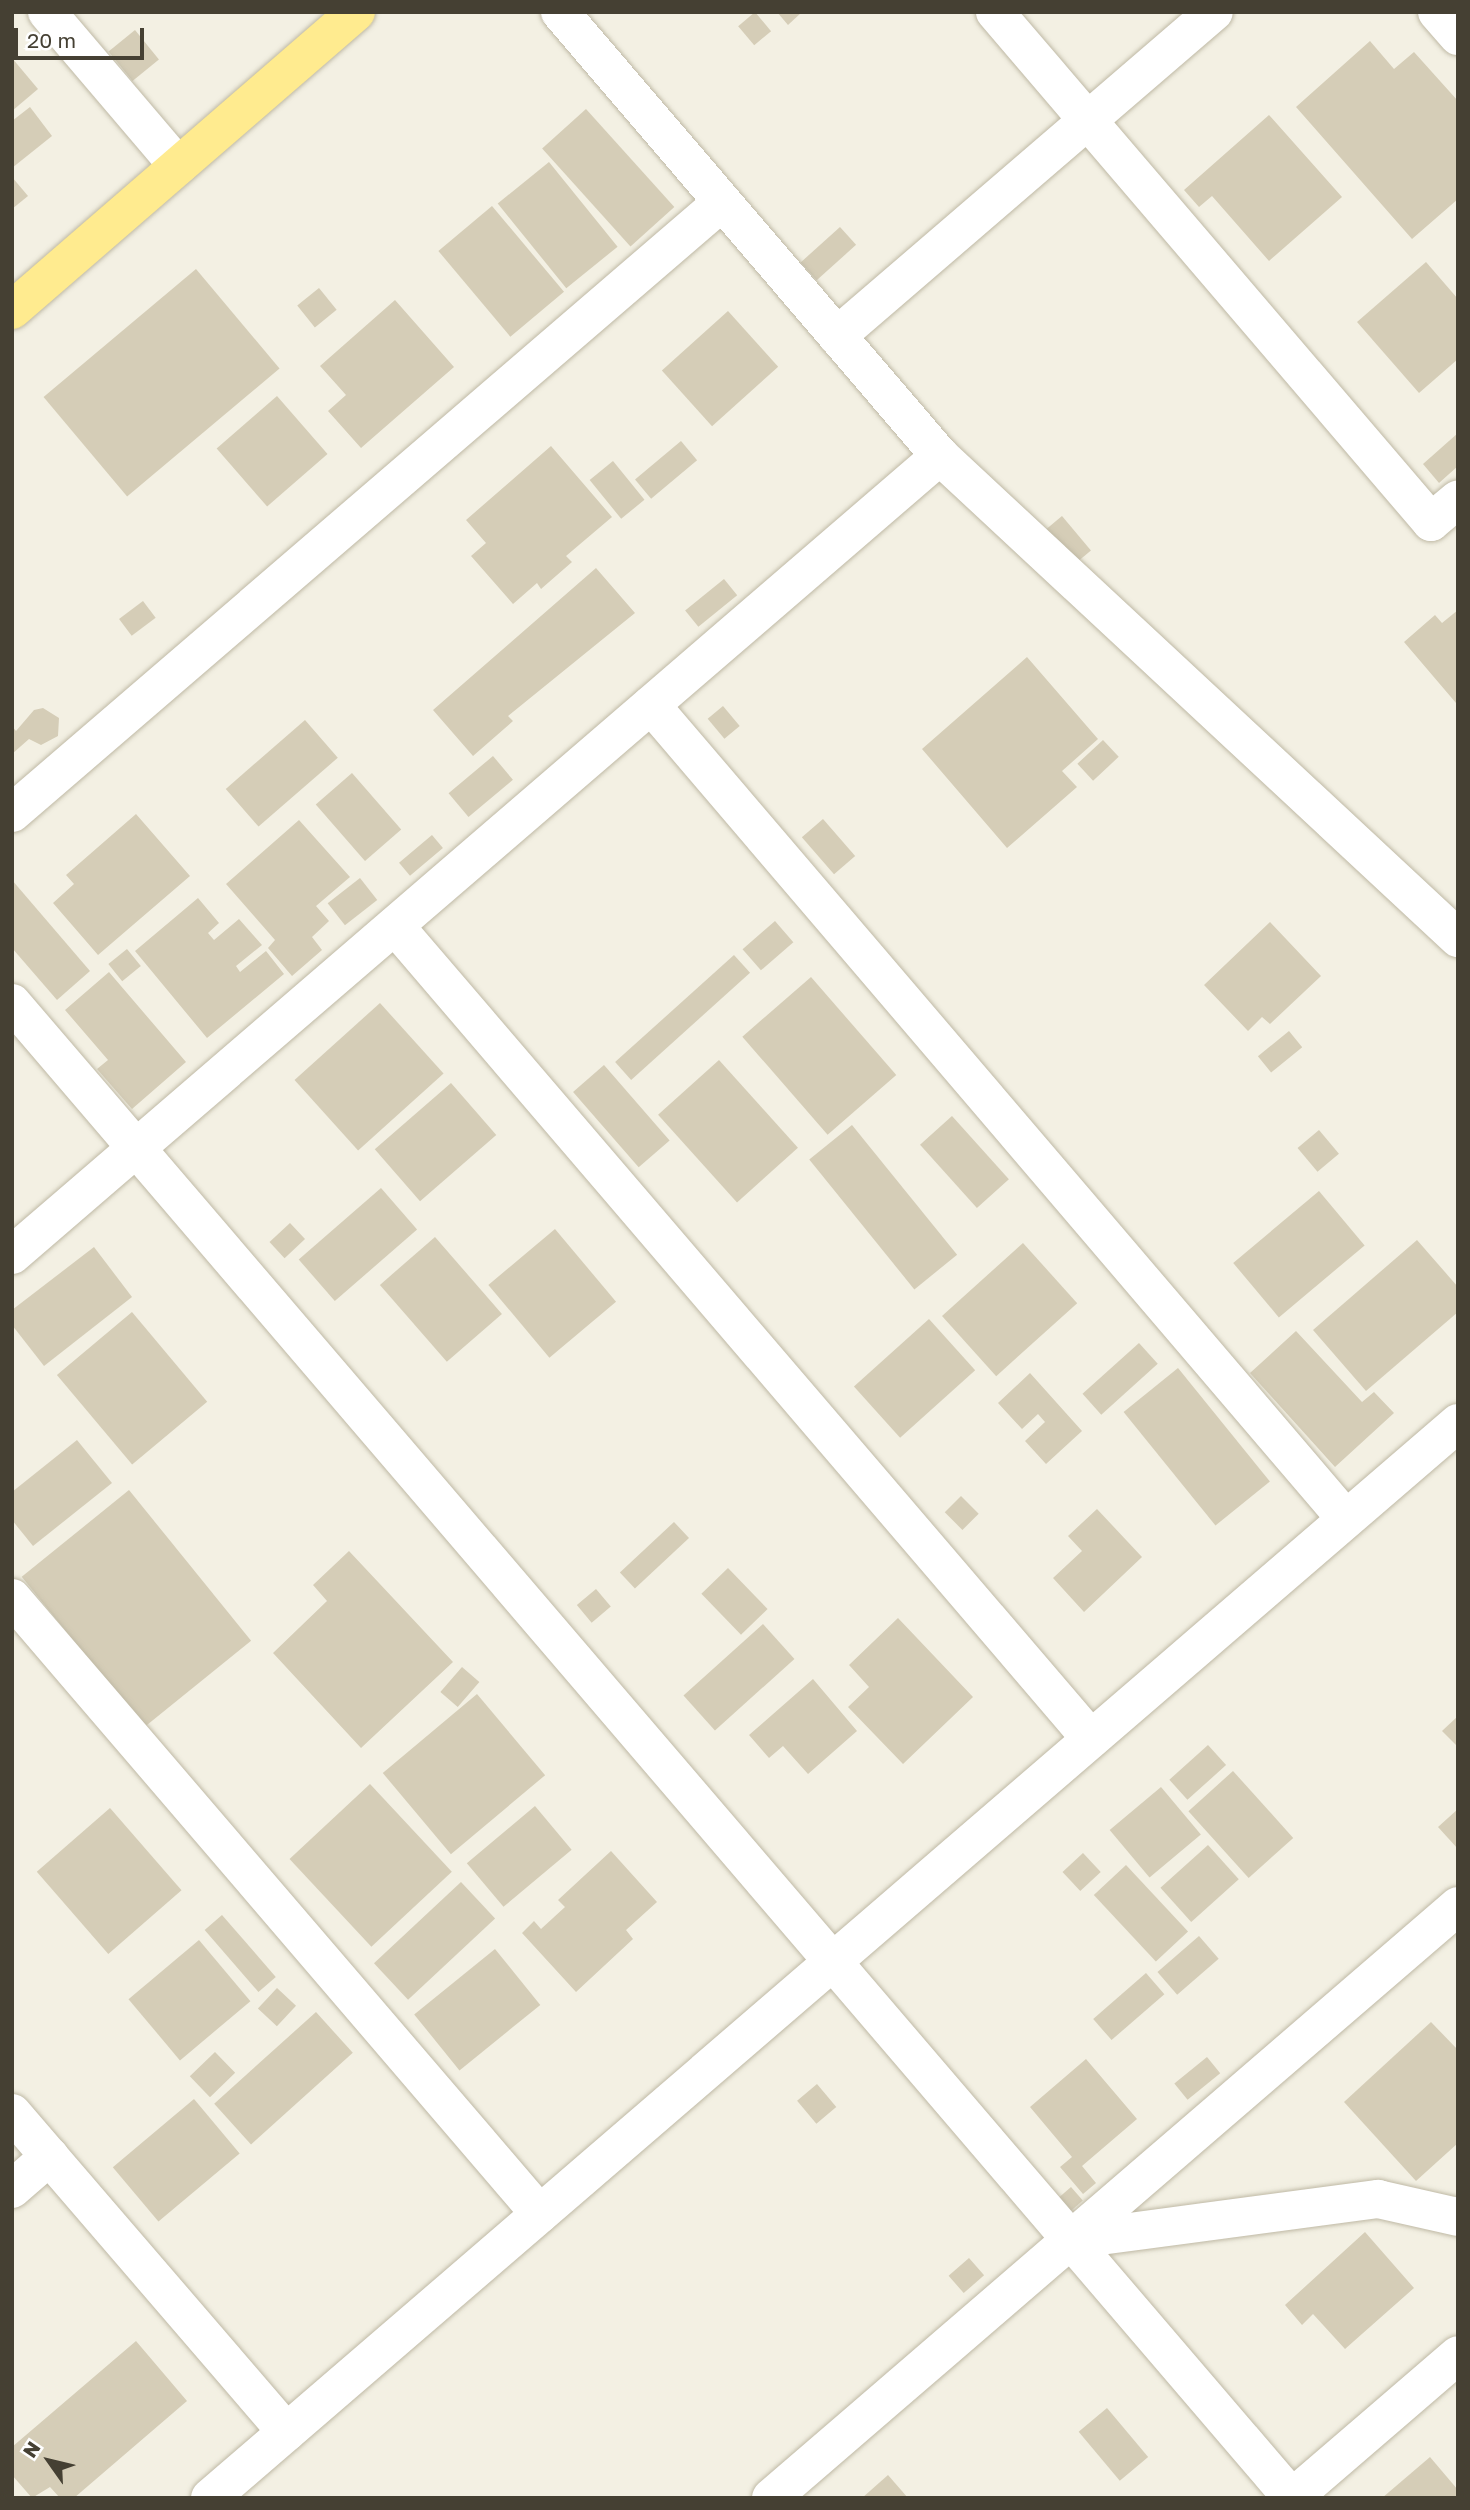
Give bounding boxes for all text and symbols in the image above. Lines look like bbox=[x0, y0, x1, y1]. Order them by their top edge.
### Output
scale bar bbox=[18, 14, 147, 58]
text: 20 m bbox=[27, 27, 76, 53]
north arrow bbox=[14, 2426, 84, 2496]
text: N bbox=[18, 2437, 45, 2461]

